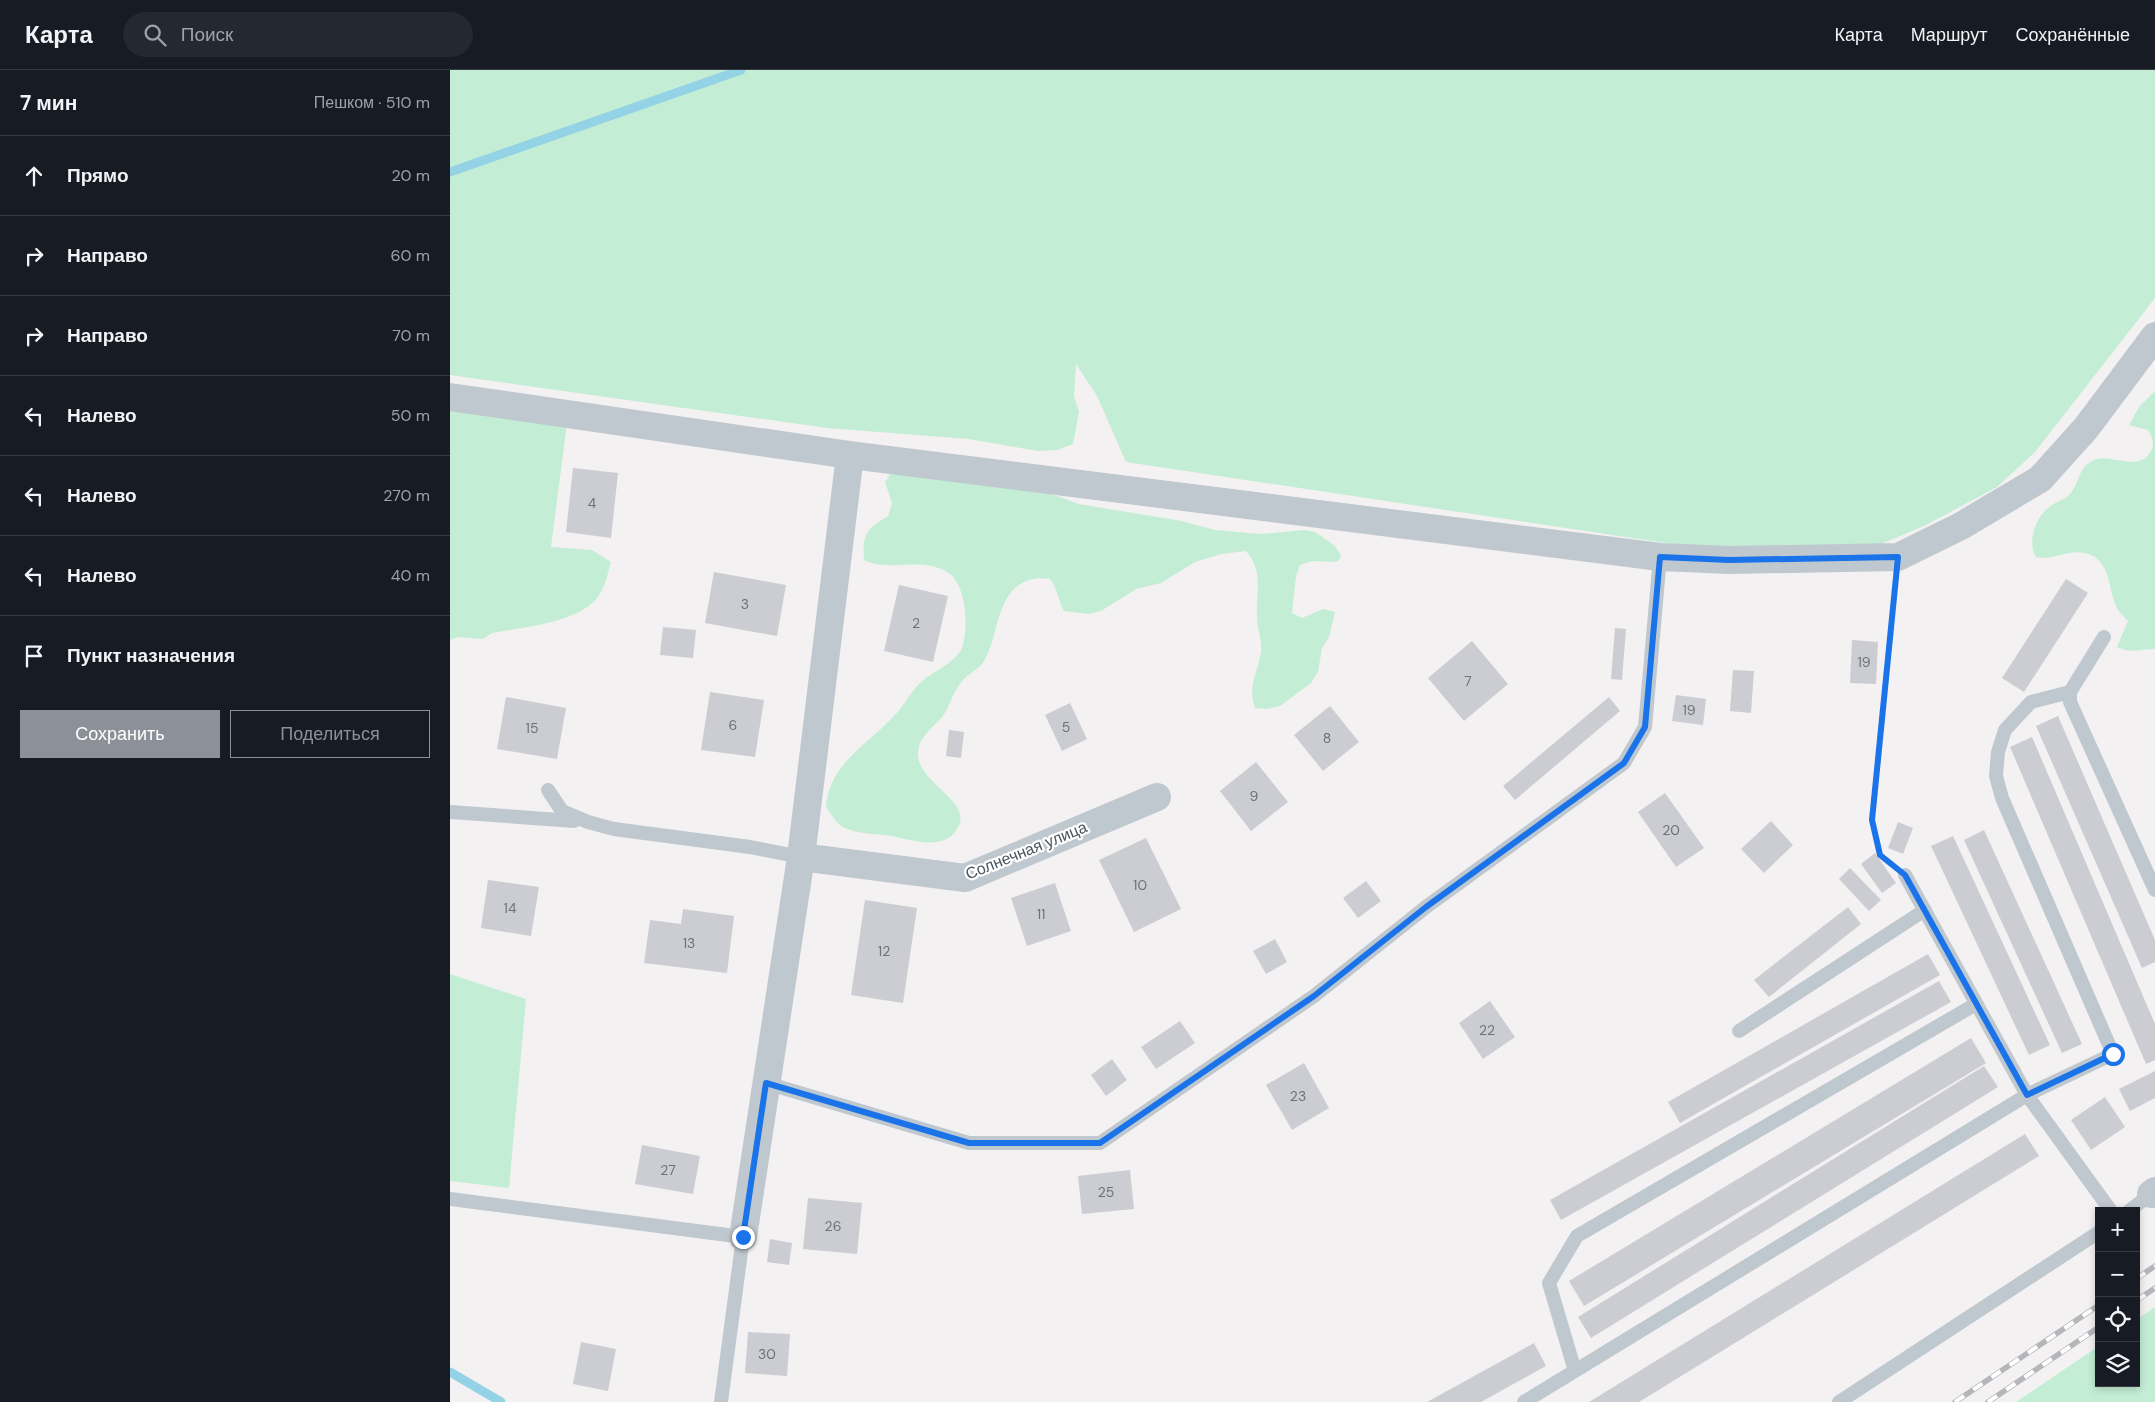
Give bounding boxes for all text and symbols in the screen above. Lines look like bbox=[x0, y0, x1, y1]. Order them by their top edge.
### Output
search box bbox=[123, 12, 473, 57]
text: Карта bbox=[25, 19, 93, 50]
icon: search bbox=[141, 21, 169, 49]
text: Поиск bbox=[181, 22, 233, 47]
text: Карта bbox=[1835, 23, 1883, 47]
text: Маршрут bbox=[1911, 23, 1987, 47]
text: Сохранённые bbox=[2015, 23, 2130, 47]
text: 7 мин bbox=[20, 89, 77, 117]
text: Пешком · 510 m bbox=[314, 92, 430, 113]
icon: ahead bbox=[20, 162, 48, 190]
text: Прямо bbox=[67, 163, 129, 188]
text: 20 m bbox=[391, 165, 430, 186]
icon: right bbox=[20, 242, 48, 270]
text: Направо bbox=[67, 243, 148, 268]
text: 60 m bbox=[390, 245, 430, 266]
icon: right bbox=[20, 322, 48, 350]
text: Направо bbox=[67, 323, 148, 348]
text: 70 m bbox=[392, 325, 430, 346]
icon: left bbox=[20, 402, 48, 430]
text: Налево bbox=[67, 403, 137, 428]
text: 50 m bbox=[391, 405, 430, 426]
icon: left bbox=[20, 482, 48, 510]
text: Налево bbox=[67, 483, 137, 508]
text: 270 m bbox=[383, 485, 430, 506]
house number: 4 bbox=[588, 494, 597, 512]
icon: left bbox=[20, 562, 48, 590]
text: Налево bbox=[67, 563, 137, 588]
text: 40 m bbox=[391, 565, 430, 586]
house number: 3 bbox=[741, 595, 749, 613]
house number: 2 bbox=[912, 614, 920, 632]
icon: arrive bbox=[20, 642, 48, 670]
text: Пункт назначения bbox=[67, 643, 235, 668]
house number: 19 bbox=[1857, 653, 1871, 671]
house number: 7 bbox=[1464, 672, 1472, 690]
house number: 19 bbox=[1682, 701, 1696, 719]
button: Сохранить bbox=[20, 710, 220, 758]
button: Поделиться bbox=[230, 710, 430, 758]
house number: 6 bbox=[729, 716, 737, 734]
house number: 5 bbox=[1062, 718, 1070, 736]
house number: 15 bbox=[526, 719, 538, 737]
house number: 8 bbox=[1323, 729, 1331, 747]
house number: 9 bbox=[1250, 787, 1259, 805]
street label: Солнечная улица bbox=[962, 816, 1090, 884]
house number: 20 bbox=[1662, 821, 1680, 839]
house number: 10 bbox=[1133, 876, 1147, 894]
house number: 14 bbox=[504, 899, 517, 917]
house number: 11 bbox=[1037, 905, 1045, 923]
house number: 13 bbox=[683, 934, 695, 952]
house number: 12 bbox=[878, 942, 890, 960]
house number: 22 bbox=[1479, 1021, 1495, 1039]
route start bbox=[2102, 1043, 2125, 1066]
house number: 23 bbox=[1290, 1087, 1306, 1105]
house number: 27 bbox=[660, 1161, 676, 1179]
house number: 25 bbox=[1098, 1183, 1114, 1201]
map controls bbox=[2095, 1207, 2140, 1387]
button: + bbox=[2095, 1207, 2140, 1252]
house number: 26 bbox=[825, 1217, 841, 1235]
route end bbox=[732, 1226, 755, 1249]
button: − bbox=[2095, 1252, 2140, 1297]
button: locate bbox=[2095, 1297, 2140, 1342]
button: layers bbox=[2095, 1342, 2140, 1387]
house number: 30 bbox=[758, 1345, 776, 1363]

